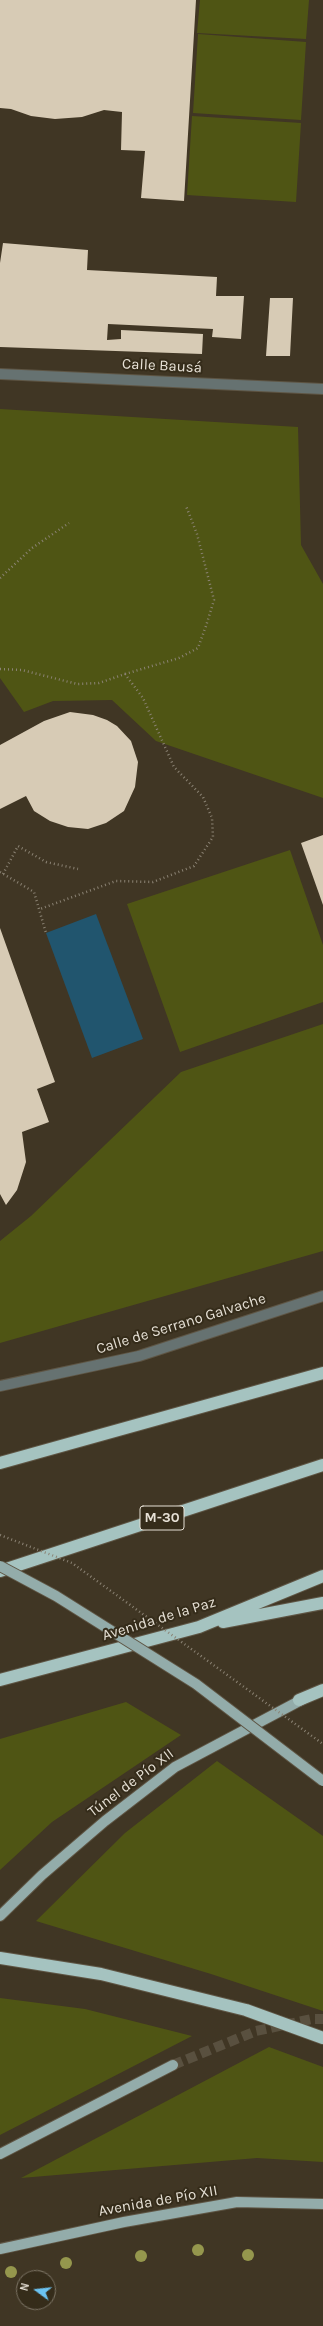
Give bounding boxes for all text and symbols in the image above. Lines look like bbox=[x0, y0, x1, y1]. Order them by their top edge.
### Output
street label: Calle Bausá bbox=[122, 355, 202, 377]
street label: Calle de Serrano Galvache bbox=[94, 1290, 268, 1358]
road number: M-30 bbox=[140, 1506, 184, 1530]
street label: Avenida de la Paz bbox=[100, 1593, 218, 1645]
street label: Túnel de Pío XII bbox=[85, 1745, 177, 1821]
street label: Avenida de Pío XII bbox=[97, 2182, 219, 2220]
north arrow bbox=[16, 2270, 56, 2310]
text: N bbox=[18, 2282, 32, 2293]

